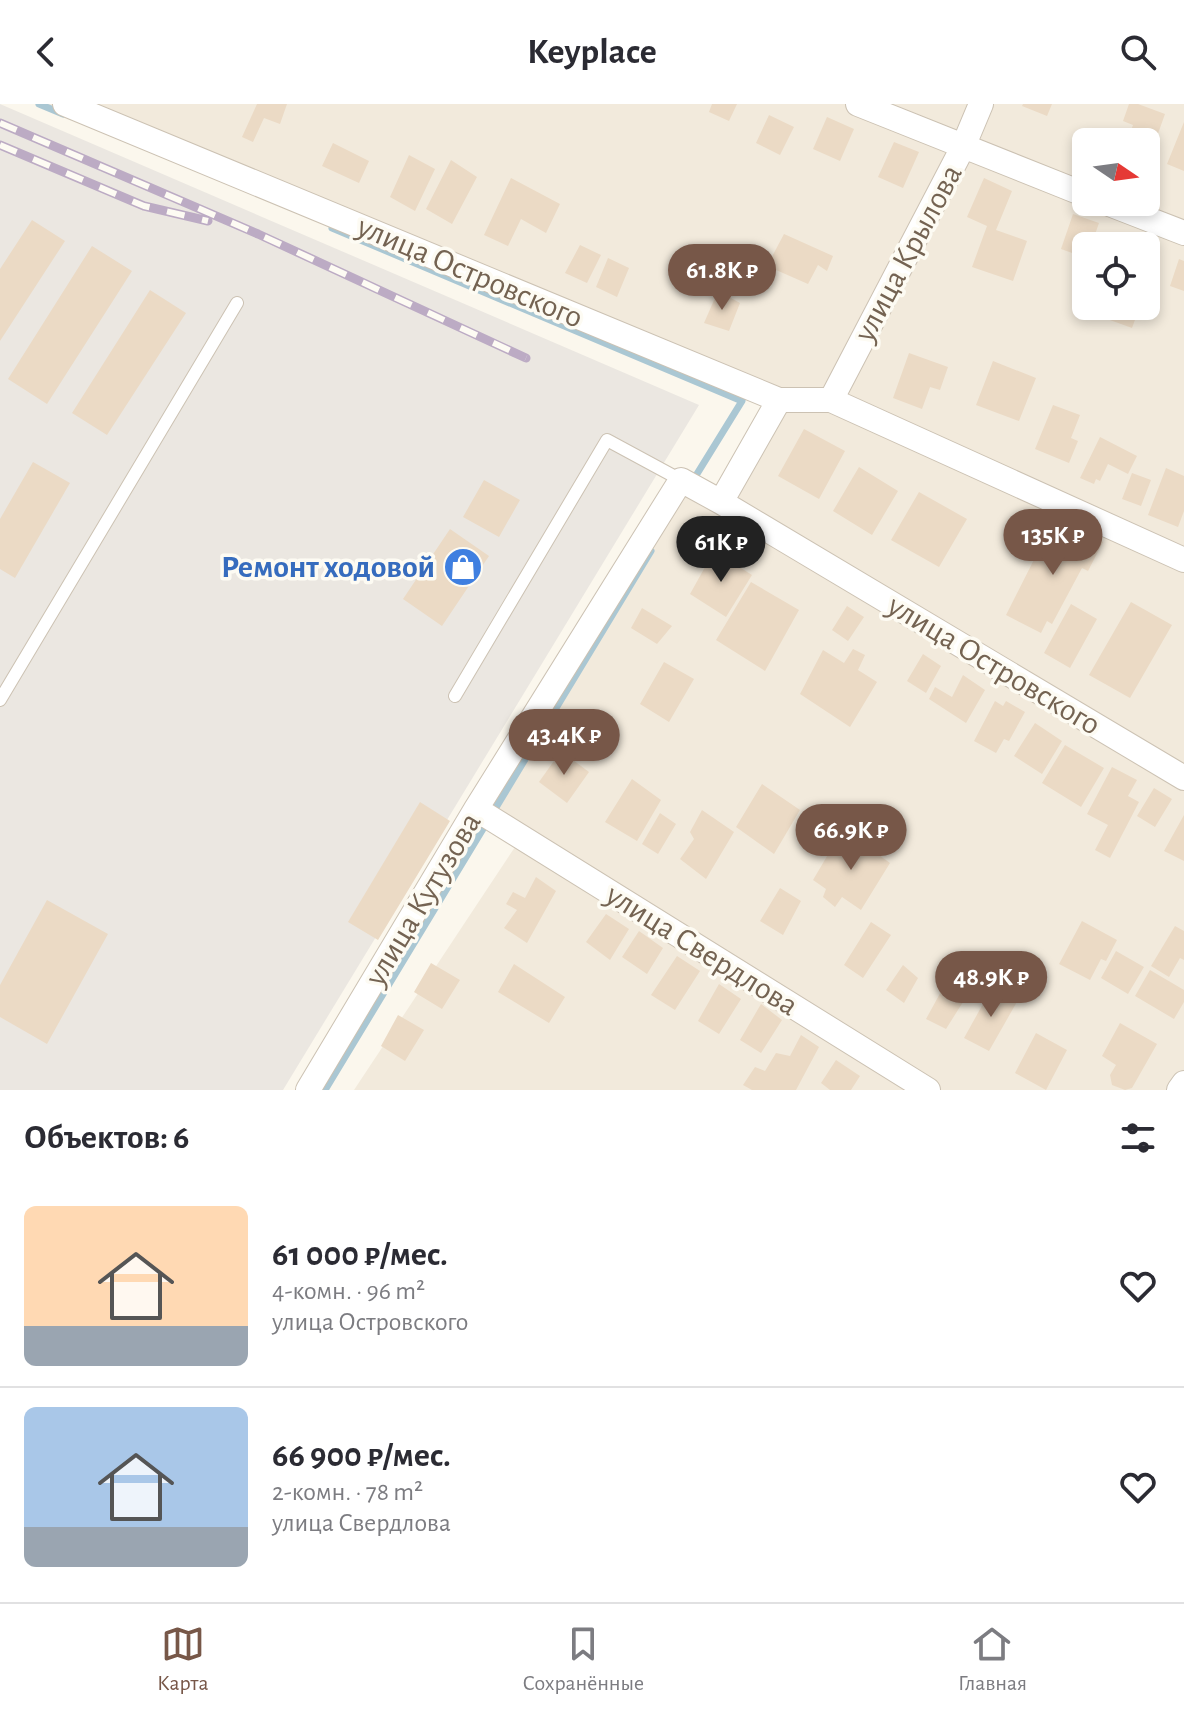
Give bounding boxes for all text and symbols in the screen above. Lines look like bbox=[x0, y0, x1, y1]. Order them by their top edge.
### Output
icon: back bbox=[24, 30, 68, 74]
icon: search bbox=[1116, 30, 1160, 74]
text: Keyplace bbox=[527, 34, 657, 70]
north arrow bbox=[1072, 128, 1160, 216]
map controls bbox=[1072, 128, 1160, 320]
street label: улица Крылова bbox=[848, 159, 968, 347]
street label: улица Островского bbox=[352, 210, 587, 334]
button: locate bbox=[1072, 232, 1160, 320]
pin: 61.8K ₽ bbox=[648, 244, 796, 312]
text: 61.8K ₽ bbox=[686, 257, 758, 283]
pin: 135K ₽ bbox=[988, 509, 1118, 577]
pin: 61K ₽ bbox=[665, 516, 777, 584]
text: 135K ₽ bbox=[1021, 522, 1085, 548]
text: 61K ₽ bbox=[694, 529, 748, 555]
shop icon: Ремонт ходовой bbox=[442, 546, 484, 588]
place label: Ремонт ходовой bbox=[221, 551, 435, 583]
street label: улица Островского bbox=[881, 589, 1106, 741]
pin: 43.4K ₽ bbox=[490, 709, 638, 777]
text: 43.4K ₽ bbox=[527, 722, 601, 748]
pin: 66.9K ₽ bbox=[777, 804, 925, 872]
street label: улица Кутузова bbox=[358, 807, 487, 992]
text: 66.9K ₽ bbox=[814, 817, 888, 843]
street label: улица Свердлова bbox=[599, 878, 804, 1022]
pin: 48.9K ₽ bbox=[917, 951, 1065, 1019]
text: 48.9K ₽ bbox=[953, 964, 1029, 990]
icon: filters bbox=[1116, 1116, 1160, 1160]
text: Объектов: 6 bbox=[24, 1121, 189, 1155]
icon: home bbox=[88, 1238, 184, 1334]
text: 61 000 ₽/мес. bbox=[272, 1238, 448, 1272]
icon: heart bbox=[1116, 1264, 1160, 1308]
text: 4-комн. · 96 m² bbox=[272, 1278, 425, 1304]
text: улица Островского bbox=[272, 1309, 468, 1335]
icon: home bbox=[88, 1439, 184, 1535]
text: 66 900 ₽/мес. bbox=[272, 1439, 451, 1473]
icon: heart bbox=[1116, 1465, 1160, 1509]
text: 2-комн. · 78 m² bbox=[272, 1479, 423, 1505]
text: улица Свердлова bbox=[272, 1510, 451, 1536]
tab: Карта bbox=[157, 1622, 209, 1696]
tab: Сохранённые bbox=[522, 1622, 644, 1696]
tab: Главная bbox=[958, 1622, 1027, 1696]

